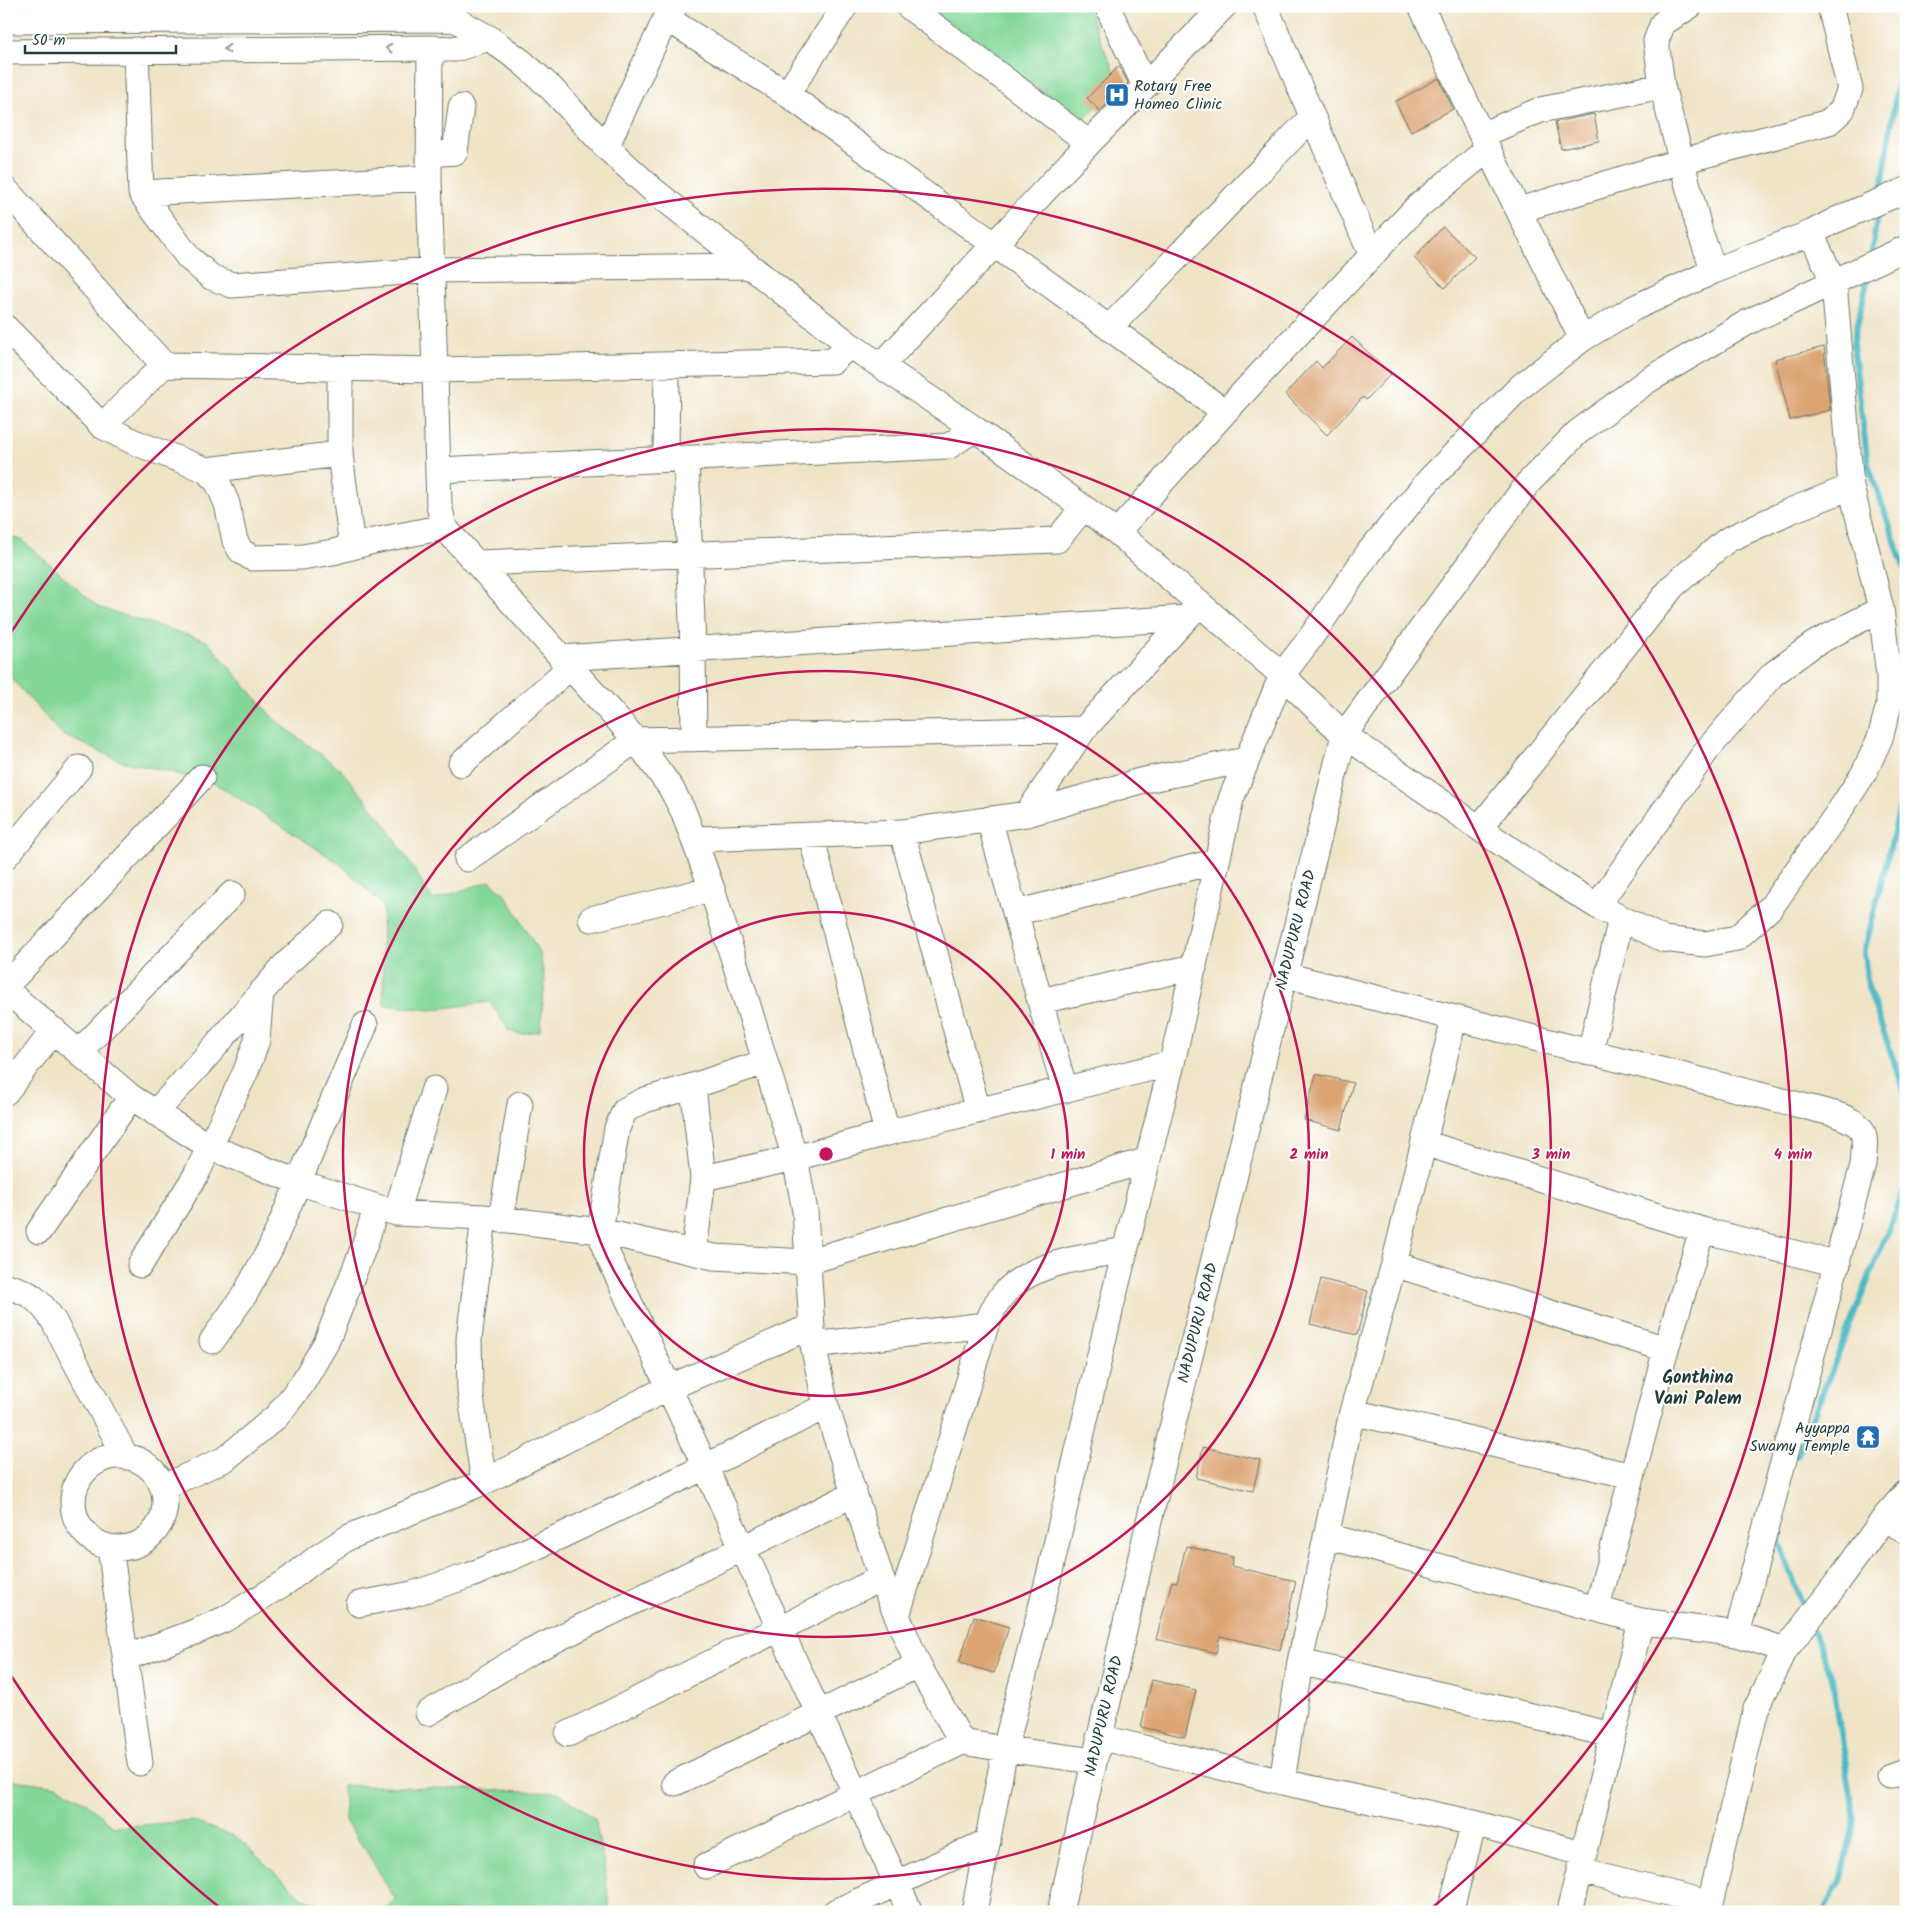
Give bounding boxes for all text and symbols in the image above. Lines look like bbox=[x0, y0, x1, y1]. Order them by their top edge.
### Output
scale bar bbox=[25, 22, 176, 54]
text: 50 m bbox=[32, 29, 66, 53]
one-way arrow bbox=[385, 43, 393, 53]
one-way arrow bbox=[223, 44, 230, 54]
place label: Rotary Free Homeo Clinic bbox=[1134, 74, 1222, 117]
hospital icon: Rotary Free Homeo Clinic bbox=[1104, 82, 1130, 108]
street label: NADUPURU ROAD bbox=[1269, 867, 1323, 993]
text: 1 min bbox=[1051, 1143, 1085, 1167]
text: 2 min bbox=[1289, 1143, 1329, 1167]
text: 3 min bbox=[1531, 1143, 1570, 1167]
text: 4 min bbox=[1774, 1143, 1812, 1167]
centre of rings bbox=[817, 1145, 835, 1163]
street label: NADUPURU ROAD bbox=[1171, 1260, 1225, 1386]
district label: Gonthina Vani Palem bbox=[1654, 1364, 1742, 1414]
place label: Ayyappa Swamy Temple bbox=[1749, 1416, 1850, 1459]
temple icon: Ayyappa Swamy Temple bbox=[1855, 1424, 1881, 1450]
street label: NADUPURU ROAD bbox=[1078, 1653, 1130, 1779]

